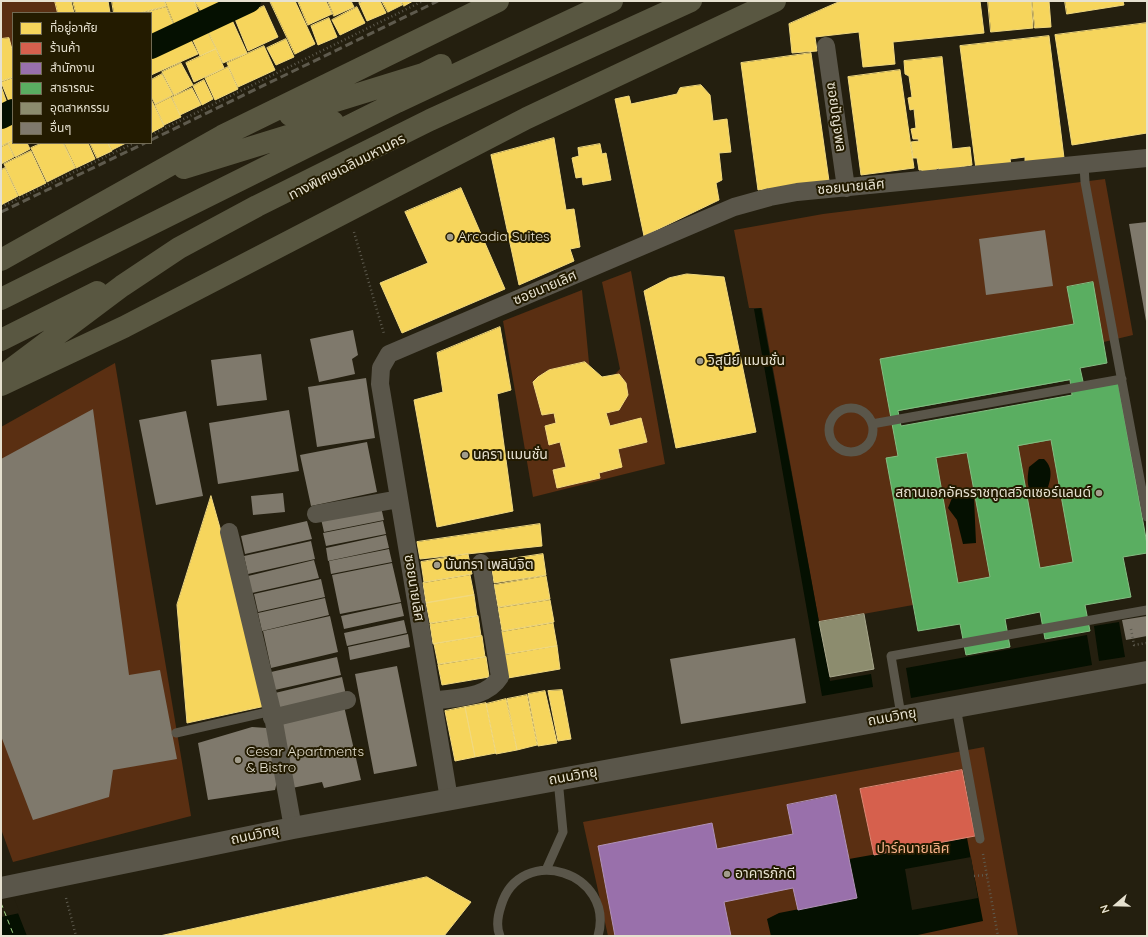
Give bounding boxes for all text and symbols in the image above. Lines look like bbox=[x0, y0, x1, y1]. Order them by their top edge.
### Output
legend bbox=[12, 12, 152, 144]
text: ที่อยู่อาศัย bbox=[50, 20, 98, 35]
text: ร้านค้า bbox=[50, 40, 80, 55]
text: สำนักงาน bbox=[50, 60, 95, 75]
text: สาธารณะ bbox=[50, 80, 94, 95]
street label: ซอยปัญจพล bbox=[823, 81, 849, 153]
text: อุตสาหกรรม bbox=[50, 100, 110, 115]
text: อื่นๆ bbox=[50, 120, 71, 135]
street label: ทางพิเศษเฉลิมมหานคร bbox=[286, 130, 408, 204]
street label: ซอยนายเลิศ bbox=[817, 176, 885, 198]
place label: Arcadia Suites bbox=[458, 229, 550, 245]
marker: Arcadia Suites bbox=[445, 232, 455, 242]
street label: ซอยนายเลิศ bbox=[511, 267, 579, 309]
place label: วิสุนีย์ แมนชั่น bbox=[708, 353, 785, 369]
marker: วิสุนีย์ แมนชั่น bbox=[695, 356, 705, 366]
place label: นครา แมนชั่น bbox=[473, 447, 548, 463]
marker: นครา แมนชั่น bbox=[460, 450, 470, 460]
place label: สถานเอกอัครราชทูตสวิตเซอร์แลนด์ bbox=[895, 485, 1091, 501]
marker: สถานเอกอัครราชทูตสวิตเซอร์แลนด์ bbox=[1094, 488, 1104, 498]
street label: ซอยนายเลิศ bbox=[400, 553, 428, 623]
place label: นันทรา เพลินจิต bbox=[445, 557, 534, 573]
marker: นันทรา เพลินจิต bbox=[432, 560, 442, 570]
street label: ถนนวิทยุ bbox=[866, 704, 918, 730]
place label: Cesar Apartments & Bistro bbox=[246, 744, 364, 776]
marker: Cesar Apartments & Bistro bbox=[233, 755, 243, 765]
street label: ถนนวิทยุ bbox=[547, 763, 599, 789]
street label: ถนนวิทยุ bbox=[229, 822, 281, 848]
park label: ปาร์คนายเลิศ bbox=[877, 841, 949, 857]
place label: อาคารภักดี bbox=[735, 866, 795, 882]
marker: อาคารภักดี bbox=[722, 869, 732, 879]
north arrow bbox=[1096, 885, 1136, 925]
text: N bbox=[1097, 903, 1113, 915]

